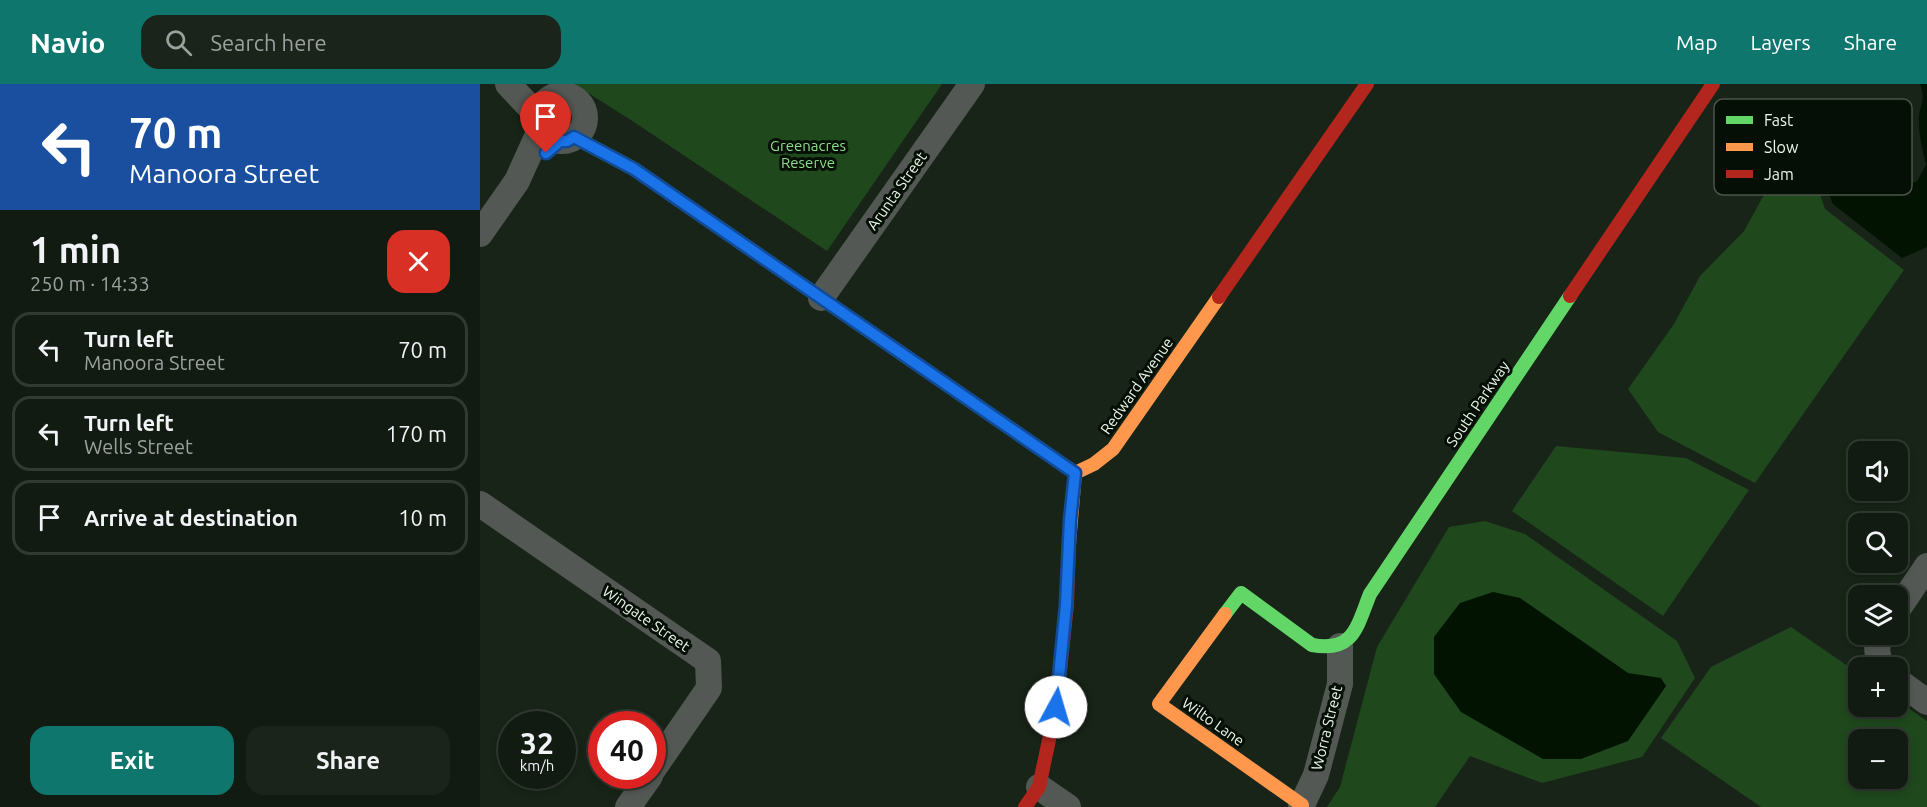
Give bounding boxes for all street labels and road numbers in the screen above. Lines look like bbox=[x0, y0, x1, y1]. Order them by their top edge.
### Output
street label: Arunta Street bbox=[863, 148, 930, 233]
street label: Redward Avenue bbox=[1097, 334, 1176, 437]
street label: South Parkway bbox=[1443, 358, 1512, 450]
street label: Wingate Street bbox=[600, 582, 693, 655]
street label: Worra Street bbox=[1308, 684, 1345, 772]
street label: Wilto Lane bbox=[1179, 694, 1248, 749]

